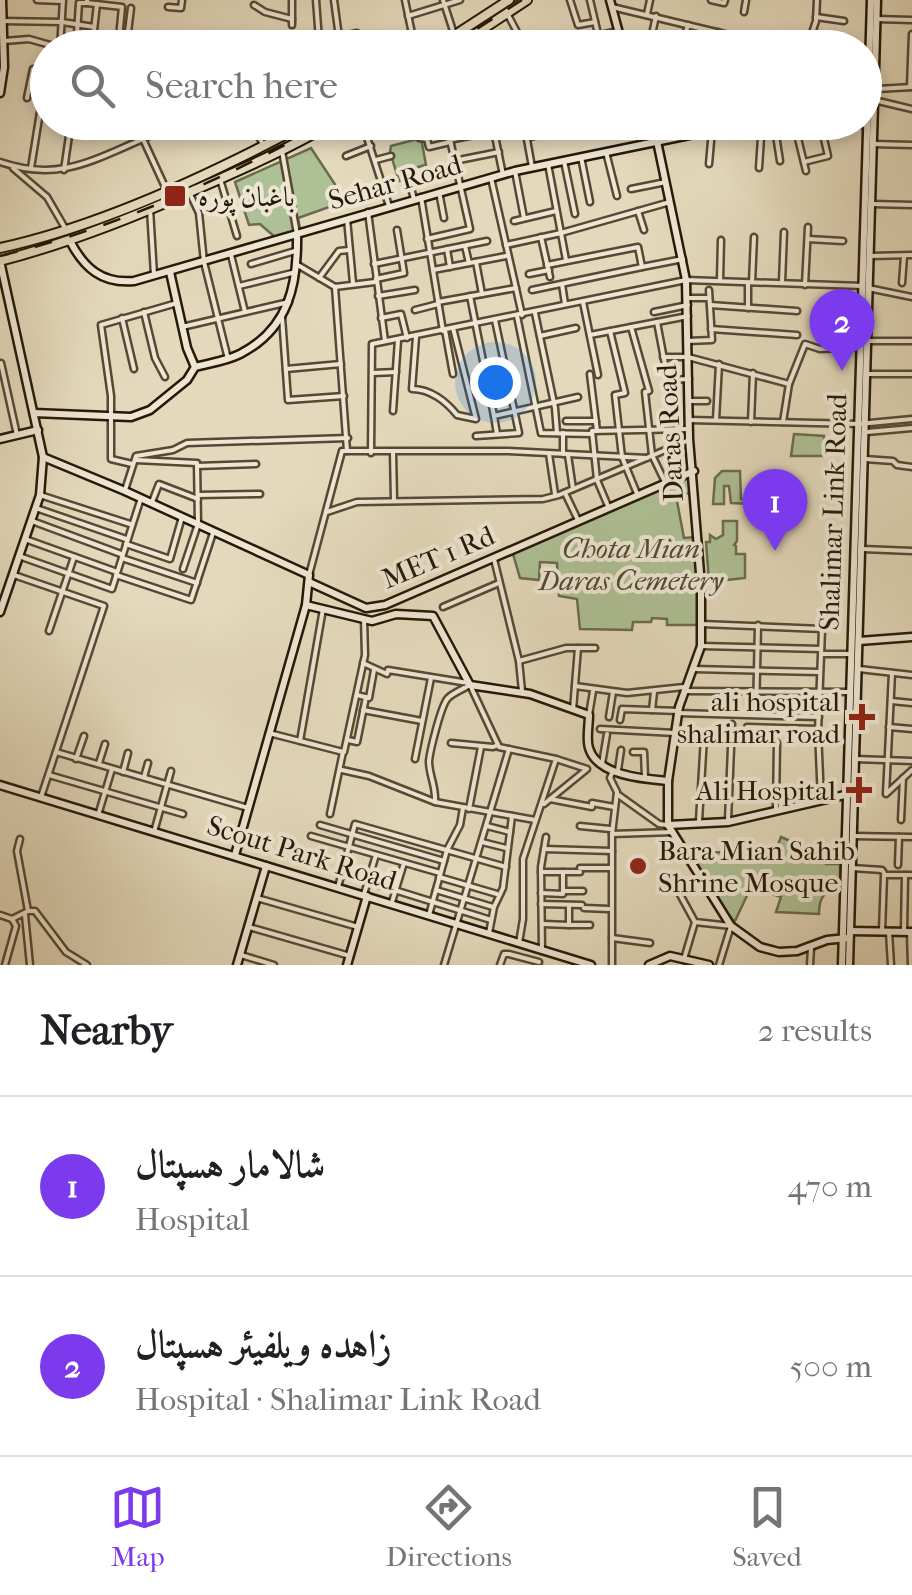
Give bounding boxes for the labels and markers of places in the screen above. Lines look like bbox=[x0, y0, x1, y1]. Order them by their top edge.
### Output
place label: باغبان پورہ bbox=[198, 180, 295, 217]
marker: باغبان پورہ bbox=[162, 183, 188, 209]
pin: 2 bbox=[810, 288, 874, 371]
pin: 1 bbox=[742, 468, 808, 551]
place label: ali hospital shalimar road bbox=[677, 685, 841, 750]
marker: ali hospital shalimar road bbox=[849, 704, 875, 730]
place label: Ali Hospital bbox=[695, 774, 836, 807]
marker: Ali Hospital bbox=[846, 777, 872, 803]
place label: Bara Mian Sahib Shrine Mosque bbox=[658, 834, 855, 899]
marker: Bara Mian Sahib Shrine Mosque bbox=[627, 855, 649, 877]

